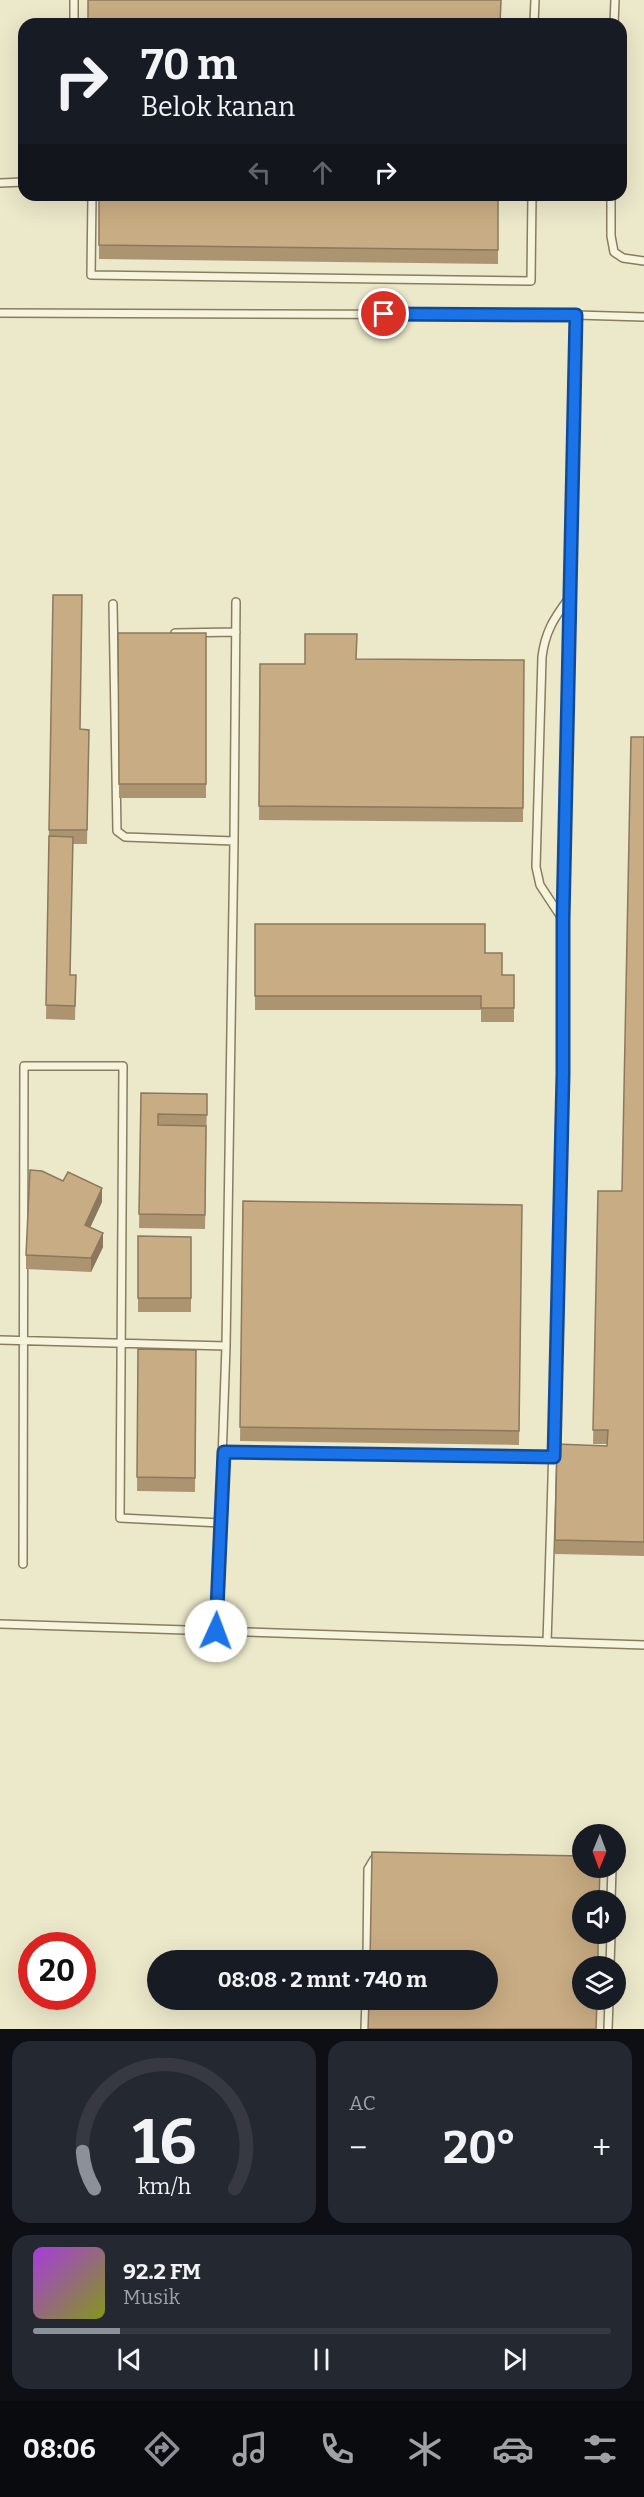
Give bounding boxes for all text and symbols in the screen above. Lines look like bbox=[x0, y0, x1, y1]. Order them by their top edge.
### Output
text: 70 m bbox=[141, 40, 237, 90]
icon: right bbox=[42, 42, 120, 120]
text: Belok kanan bbox=[141, 91, 295, 123]
icon: left bbox=[243, 156, 276, 189]
icon: ahead bbox=[306, 156, 339, 189]
icon: right bbox=[369, 156, 402, 189]
pin bbox=[358, 288, 409, 339]
icon: arrive bbox=[367, 297, 400, 330]
position arrow bbox=[184, 1599, 248, 1663]
north arrow bbox=[572, 1824, 626, 1878]
map controls bbox=[572, 1824, 626, 2010]
button: sound bbox=[572, 1890, 626, 1944]
speed limit sign: 20 bbox=[18, 1932, 96, 2010]
button: layers bbox=[572, 1956, 626, 2010]
text: 08:08 · 2 mnt · 740 m bbox=[218, 1966, 427, 1993]
text: AC bbox=[349, 2091, 376, 2115]
text: 16 bbox=[132, 2105, 196, 2180]
text: 20° bbox=[443, 2121, 516, 2175]
text: − bbox=[349, 2128, 367, 2168]
text: + bbox=[592, 2128, 611, 2168]
text: km/h bbox=[137, 2174, 191, 2200]
text: 92.2 FM bbox=[123, 2258, 201, 2285]
text: Musik bbox=[123, 2285, 180, 2309]
icon: previous bbox=[113, 2343, 146, 2376]
icon: pause bbox=[305, 2343, 338, 2376]
icon: next bbox=[498, 2343, 531, 2376]
icon: directions bbox=[141, 2428, 183, 2470]
icon: music bbox=[229, 2428, 271, 2470]
icon: phone bbox=[316, 2428, 358, 2470]
icon: climate bbox=[404, 2428, 446, 2470]
icon: car bbox=[492, 2428, 534, 2470]
icon: filters bbox=[579, 2428, 621, 2470]
text: 08:06 bbox=[23, 2433, 96, 2465]

